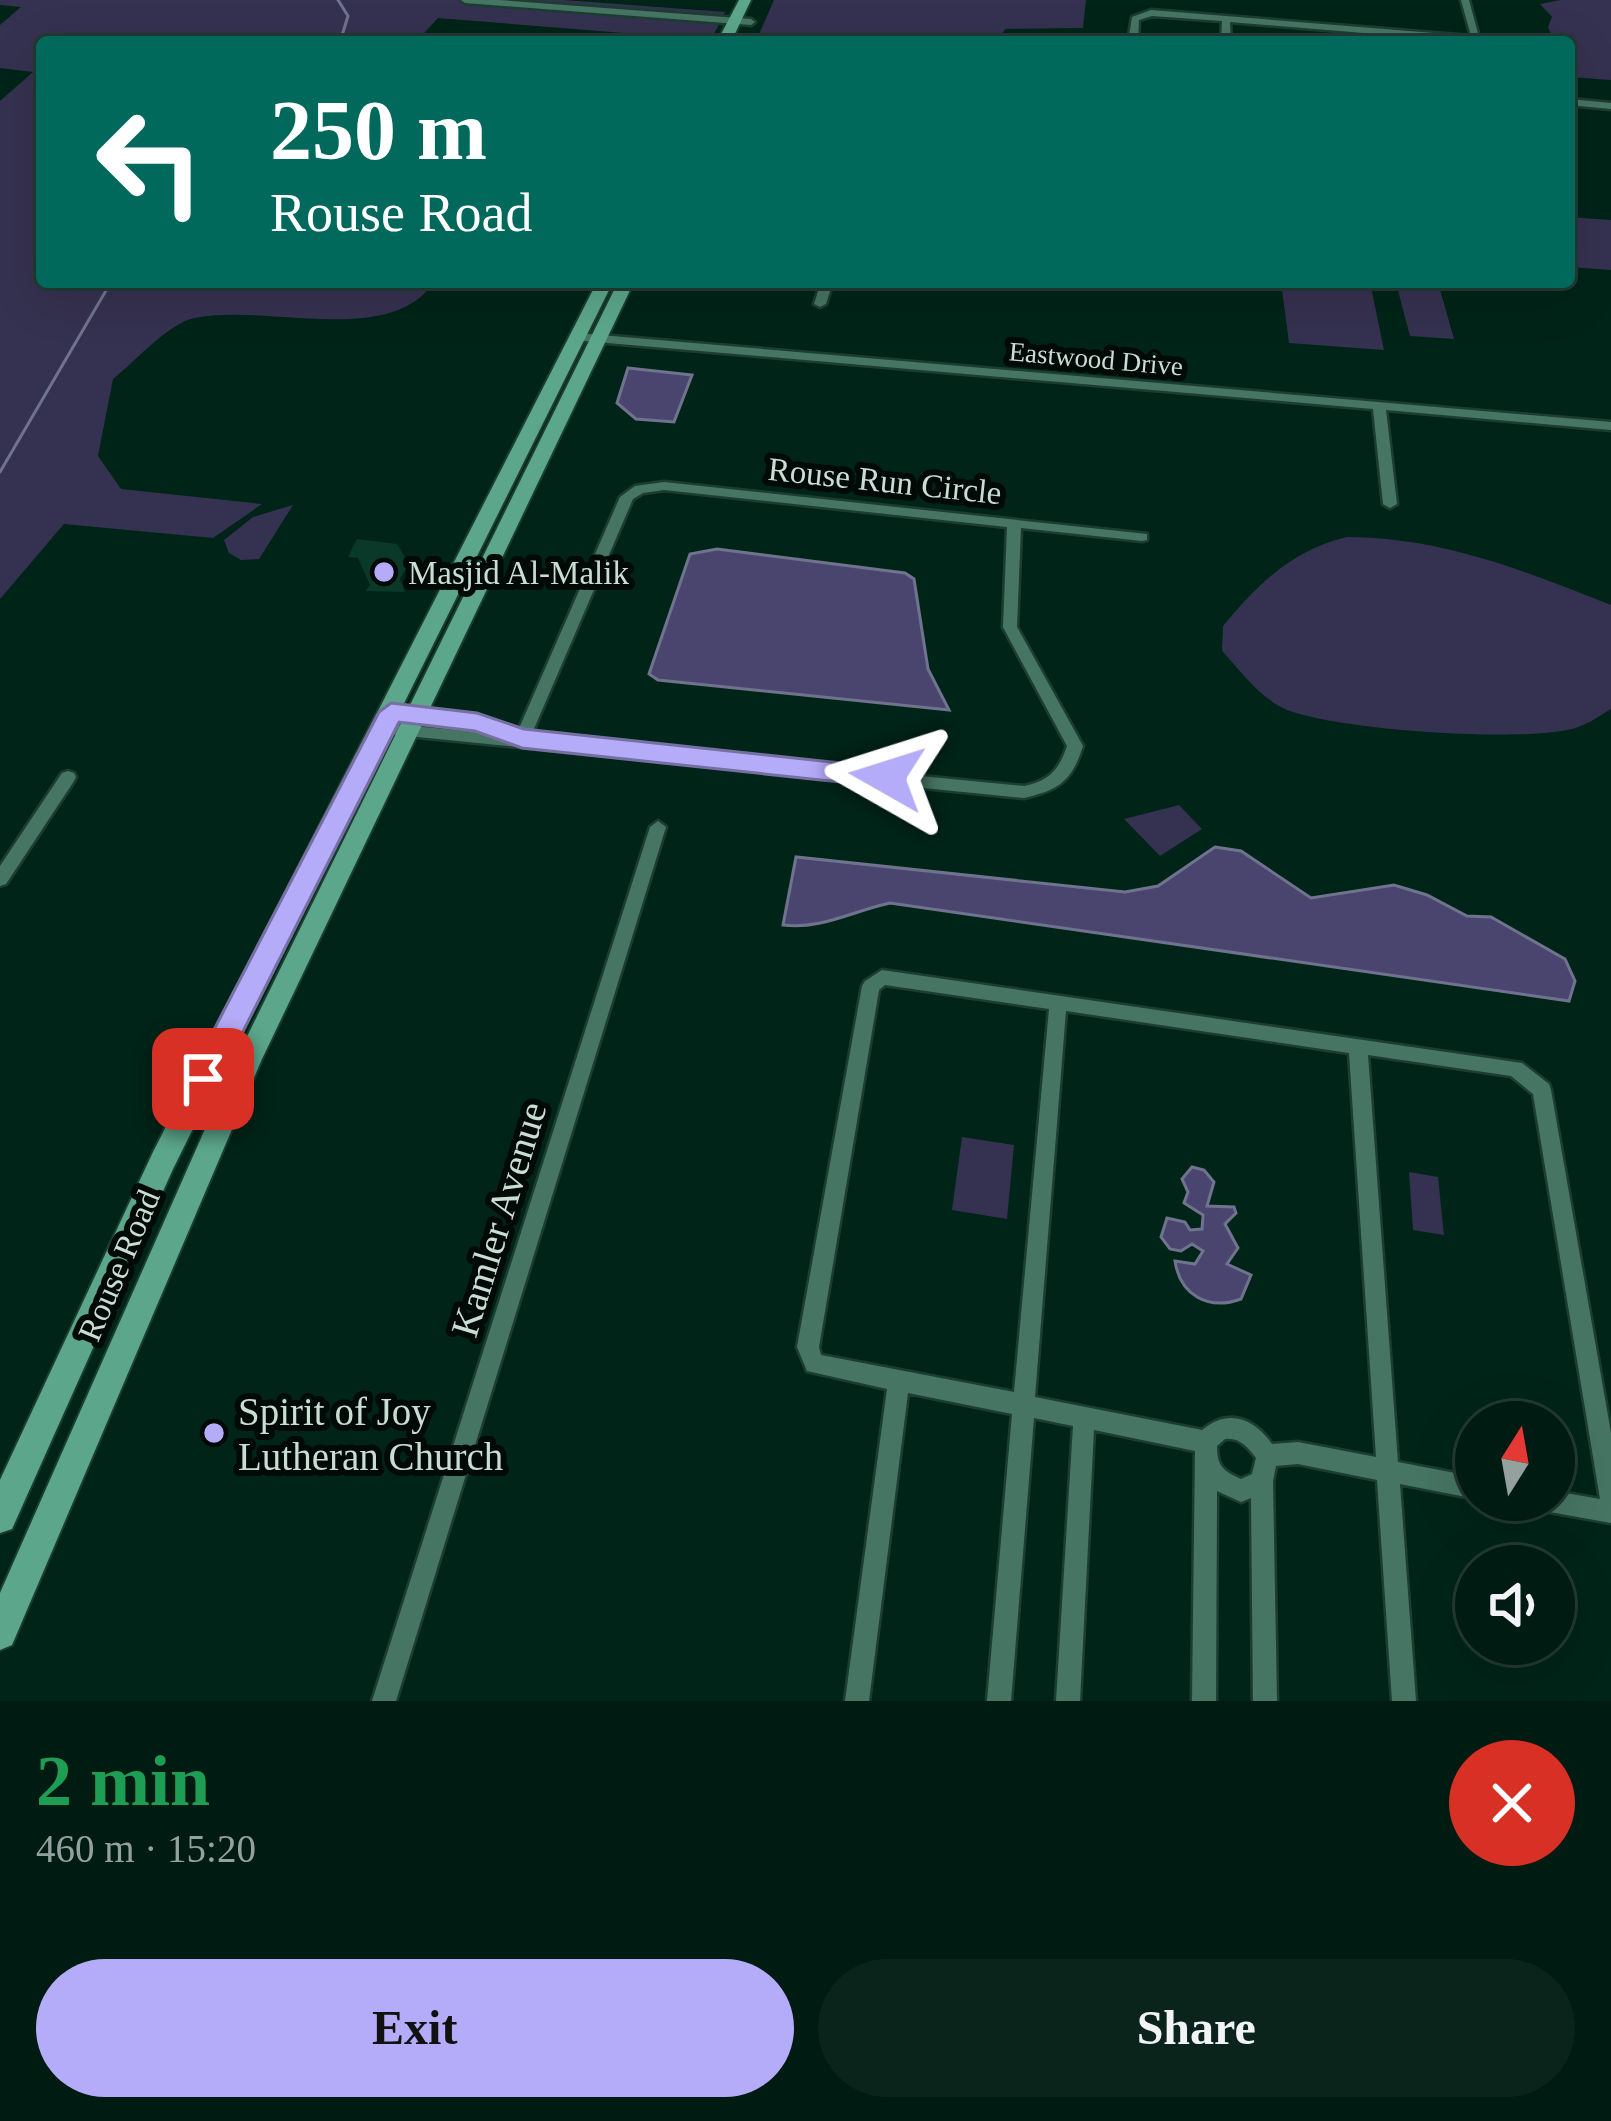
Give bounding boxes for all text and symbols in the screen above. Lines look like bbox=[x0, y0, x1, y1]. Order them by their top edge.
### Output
icon: left bbox=[72, 84, 228, 240]
text: 250 m bbox=[270, 84, 487, 177]
text: Rouse Road bbox=[270, 183, 533, 243]
street label: Eastwood Drive bbox=[1008, 336, 1184, 382]
street label: Rouse Run Circle bbox=[766, 451, 1003, 511]
place label: Masjid Al-Malik bbox=[408, 555, 629, 591]
marker: Masjid Al-Malik bbox=[371, 559, 397, 585]
position arrow bbox=[824, 714, 950, 840]
pin bbox=[152, 1028, 254, 1130]
icon: arrive bbox=[170, 1046, 236, 1112]
street label: Kamler Avenue bbox=[442, 1097, 555, 1342]
street label: Rouse Road bbox=[71, 1184, 167, 1346]
place label: Spirit of Joy Lutheran Church bbox=[238, 1390, 503, 1478]
north arrow bbox=[1455, 1401, 1575, 1521]
map controls bbox=[1455, 1401, 1575, 1665]
marker: Spirit of Joy Lutheran Church bbox=[201, 1420, 227, 1446]
button: sound bbox=[1455, 1545, 1575, 1665]
button: close bbox=[1449, 1740, 1575, 1866]
text: 2 min bbox=[36, 1741, 210, 1821]
text: 460 m · 15:20 bbox=[36, 1827, 256, 1870]
button: Exit bbox=[36, 1959, 794, 2097]
button: Share bbox=[818, 1959, 1575, 2097]

